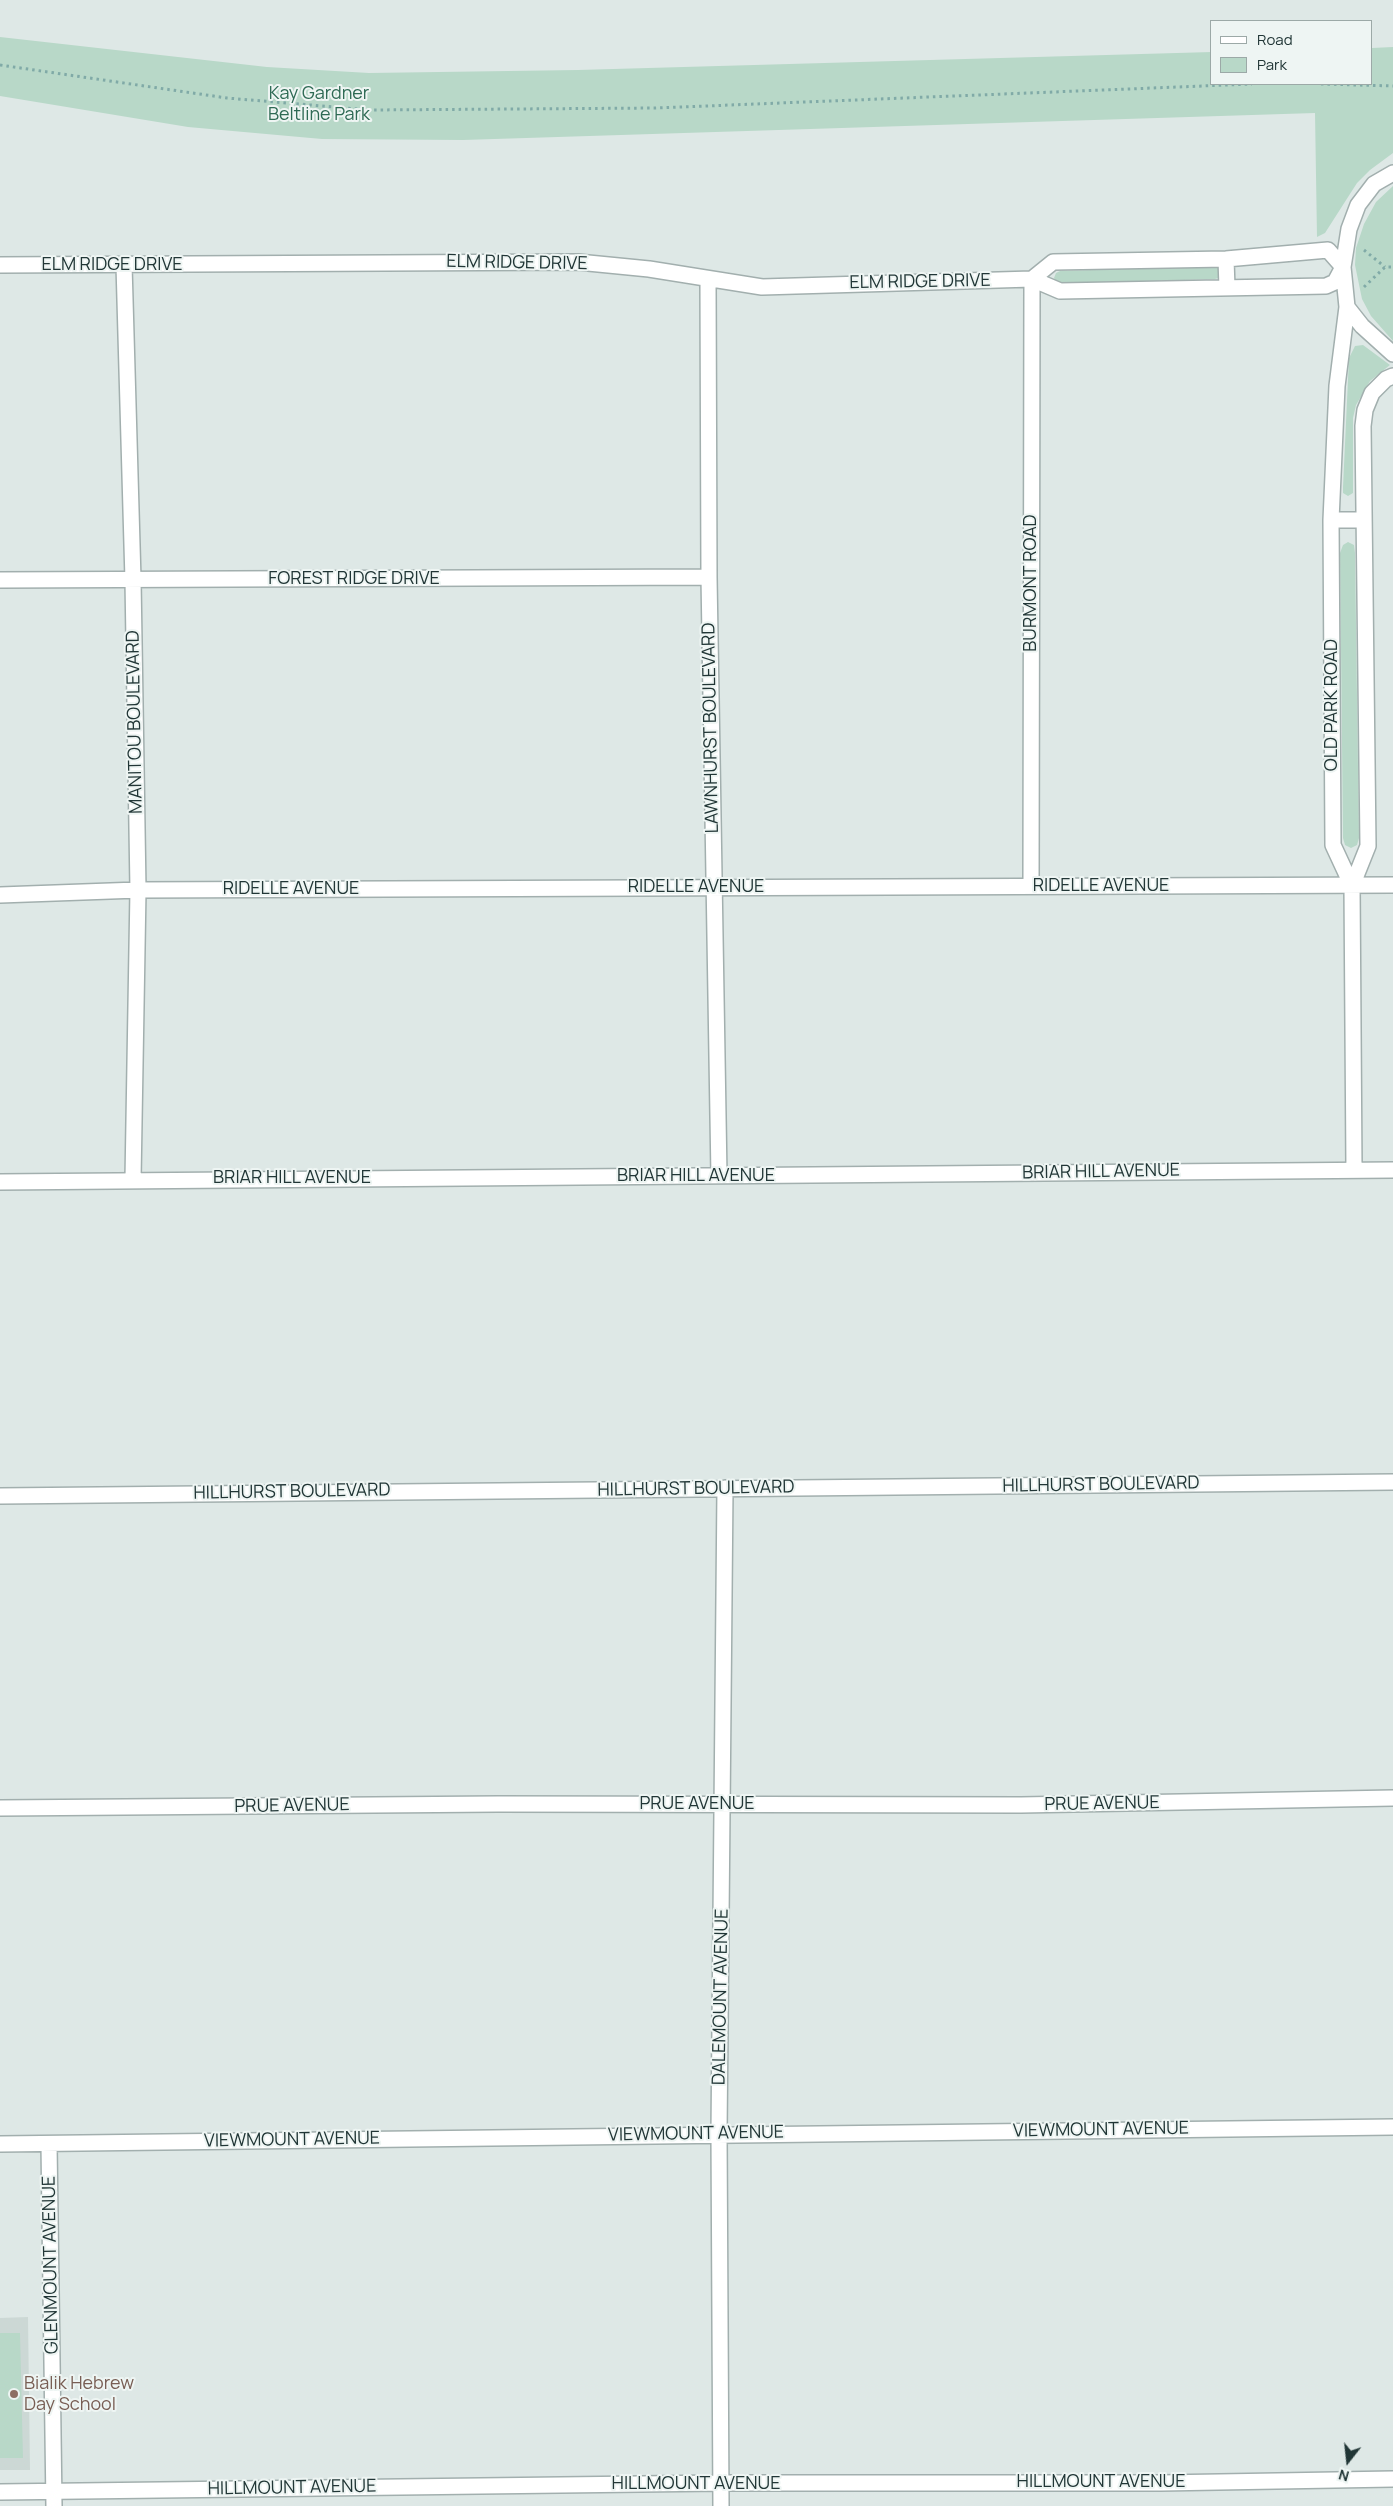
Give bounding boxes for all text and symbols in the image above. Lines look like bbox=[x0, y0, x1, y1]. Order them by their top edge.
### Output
legend bbox=[1210, 20, 1373, 85]
text: Road bbox=[1257, 29, 1293, 50]
text: Park bbox=[1257, 54, 1287, 75]
park label: Kay Gardner Beltline Park bbox=[268, 83, 370, 126]
street label: ELM RIDGE DRIVE bbox=[446, 251, 588, 275]
street label: ELM RIDGE DRIVE bbox=[41, 254, 183, 276]
street label: ELM RIDGE DRIVE bbox=[849, 270, 991, 294]
street label: BURMONT ROAD bbox=[1020, 514, 1042, 652]
street label: FOREST RIDGE DRIVE bbox=[268, 568, 440, 590]
street label: LAWNHURST BOULEVARD bbox=[698, 622, 724, 834]
street label: MANITOU BOULEVARD bbox=[123, 630, 147, 814]
street label: OLD PARK ROAD bbox=[1321, 639, 1343, 771]
street label: RIDELLE AVENUE bbox=[1033, 875, 1169, 897]
street label: RIDELLE AVENUE bbox=[628, 876, 764, 898]
street label: RIDELLE AVENUE bbox=[223, 878, 359, 900]
street label: BRIAR HILL AVENUE bbox=[1022, 1160, 1180, 1184]
street label: BRIAR HILL AVENUE bbox=[617, 1165, 775, 1187]
street label: BRIAR HILL AVENUE bbox=[213, 1167, 371, 1189]
street label: HILLHURST BOULEVARD bbox=[1002, 1472, 1200, 1498]
street label: HILLHURST BOULEVARD bbox=[597, 1476, 795, 1502]
street label: HILLHURST BOULEVARD bbox=[193, 1479, 391, 1505]
street label: PRUE AVENUE bbox=[1044, 1792, 1160, 1816]
street label: PRUE AVENUE bbox=[639, 1793, 755, 1815]
street label: PRUE AVENUE bbox=[234, 1794, 350, 1818]
street label: DALEMOUNT AVENUE bbox=[709, 1909, 733, 2085]
street label: VIEWMOUNT AVENUE bbox=[1013, 2118, 1189, 2142]
street label: VIEWMOUNT AVENUE bbox=[608, 2122, 784, 2146]
street label: VIEWMOUNT AVENUE bbox=[204, 2128, 380, 2152]
street label: GLENMOUNT AVENUE bbox=[39, 2176, 63, 2354]
place label: Bialik Hebrew Day School bbox=[24, 2373, 134, 2416]
marker: Bialik Hebrew Day School bbox=[8, 2388, 20, 2400]
north arrow bbox=[1323, 2436, 1373, 2486]
text: N bbox=[1336, 2465, 1351, 2486]
street label: HILLMOUNT AVENUE bbox=[1017, 2471, 1185, 2493]
street label: HILLMOUNT AVENUE bbox=[612, 2473, 780, 2495]
street label: HILLMOUNT AVENUE bbox=[207, 2476, 377, 2500]

